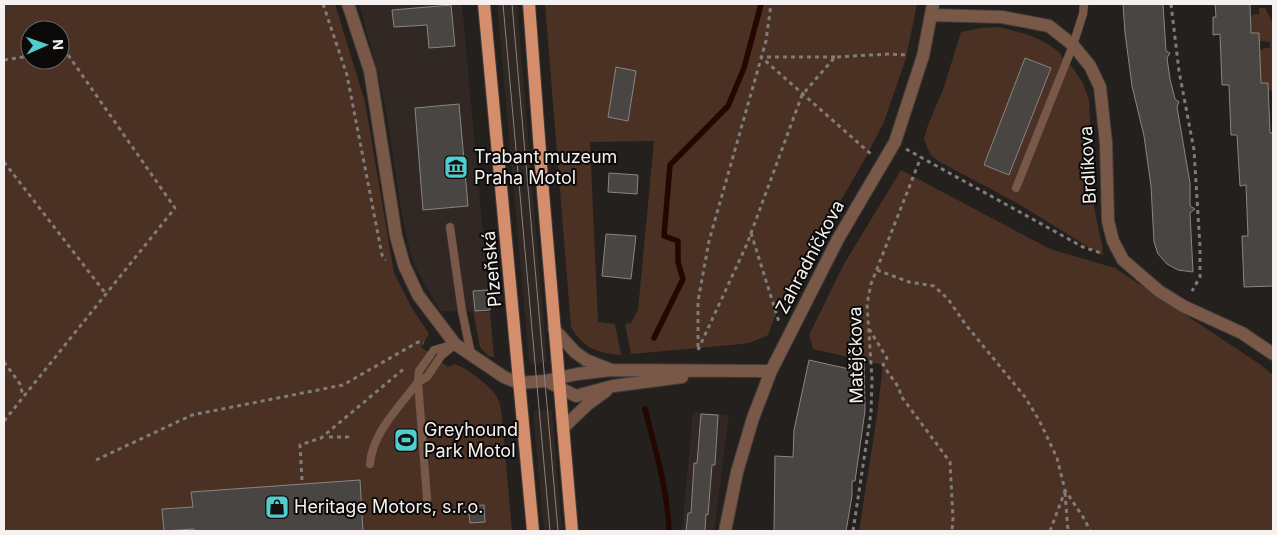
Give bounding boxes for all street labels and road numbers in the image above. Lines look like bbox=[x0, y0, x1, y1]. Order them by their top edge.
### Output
street label: Brdlíkova bbox=[1075, 126, 1100, 205]
street label: Zahradníčkova bbox=[771, 197, 848, 317]
street label: Plzeňská bbox=[478, 230, 505, 308]
street label: Matějčkova bbox=[844, 306, 867, 404]

